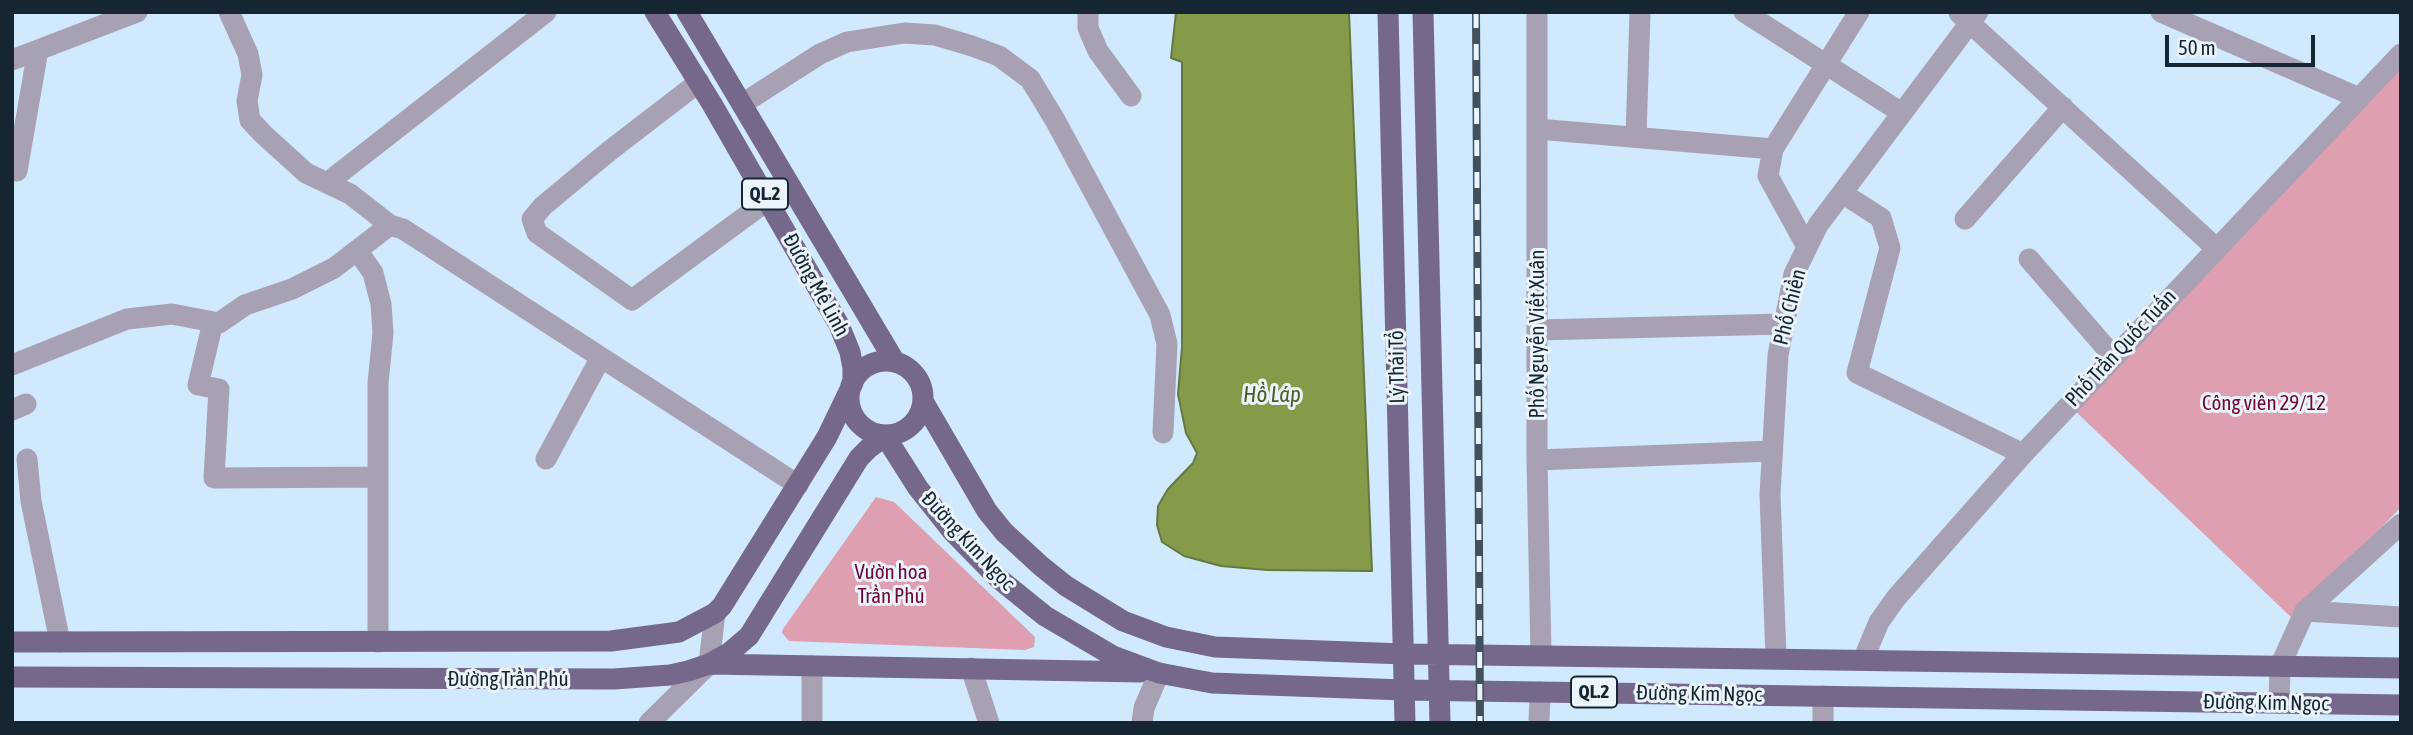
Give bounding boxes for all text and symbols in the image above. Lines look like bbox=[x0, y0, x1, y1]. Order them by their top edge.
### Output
scale bar bbox=[2168, 21, 2318, 65]
text: 50 m bbox=[2178, 35, 2216, 59]
road number: QL.2 bbox=[742, 178, 788, 210]
street label: Đường Mê Linh bbox=[777, 229, 855, 341]
street label: Phố Nguyễn Viết Xuân bbox=[1524, 250, 1550, 418]
street label: Phố Chiền bbox=[1768, 266, 1812, 348]
street label: Phố Trần Quốc Tuấn bbox=[2060, 284, 2182, 412]
street label: Lý Thái Tổ bbox=[1384, 330, 1410, 404]
water label: Hồ Láp bbox=[1243, 381, 1301, 409]
park label: Công viên 29/12 bbox=[2202, 390, 2326, 416]
street label: Đường Kim Ngọc bbox=[916, 486, 1020, 596]
park label: Vườn hoa Trần Phú bbox=[855, 559, 927, 609]
street label: Đường Trần Phú bbox=[447, 666, 569, 692]
road number: QL.2 bbox=[1571, 677, 1617, 708]
street label: Đường Kim Ngọc bbox=[1636, 680, 1762, 708]
street label: Đường Kim Ngọc bbox=[2203, 689, 2329, 717]

